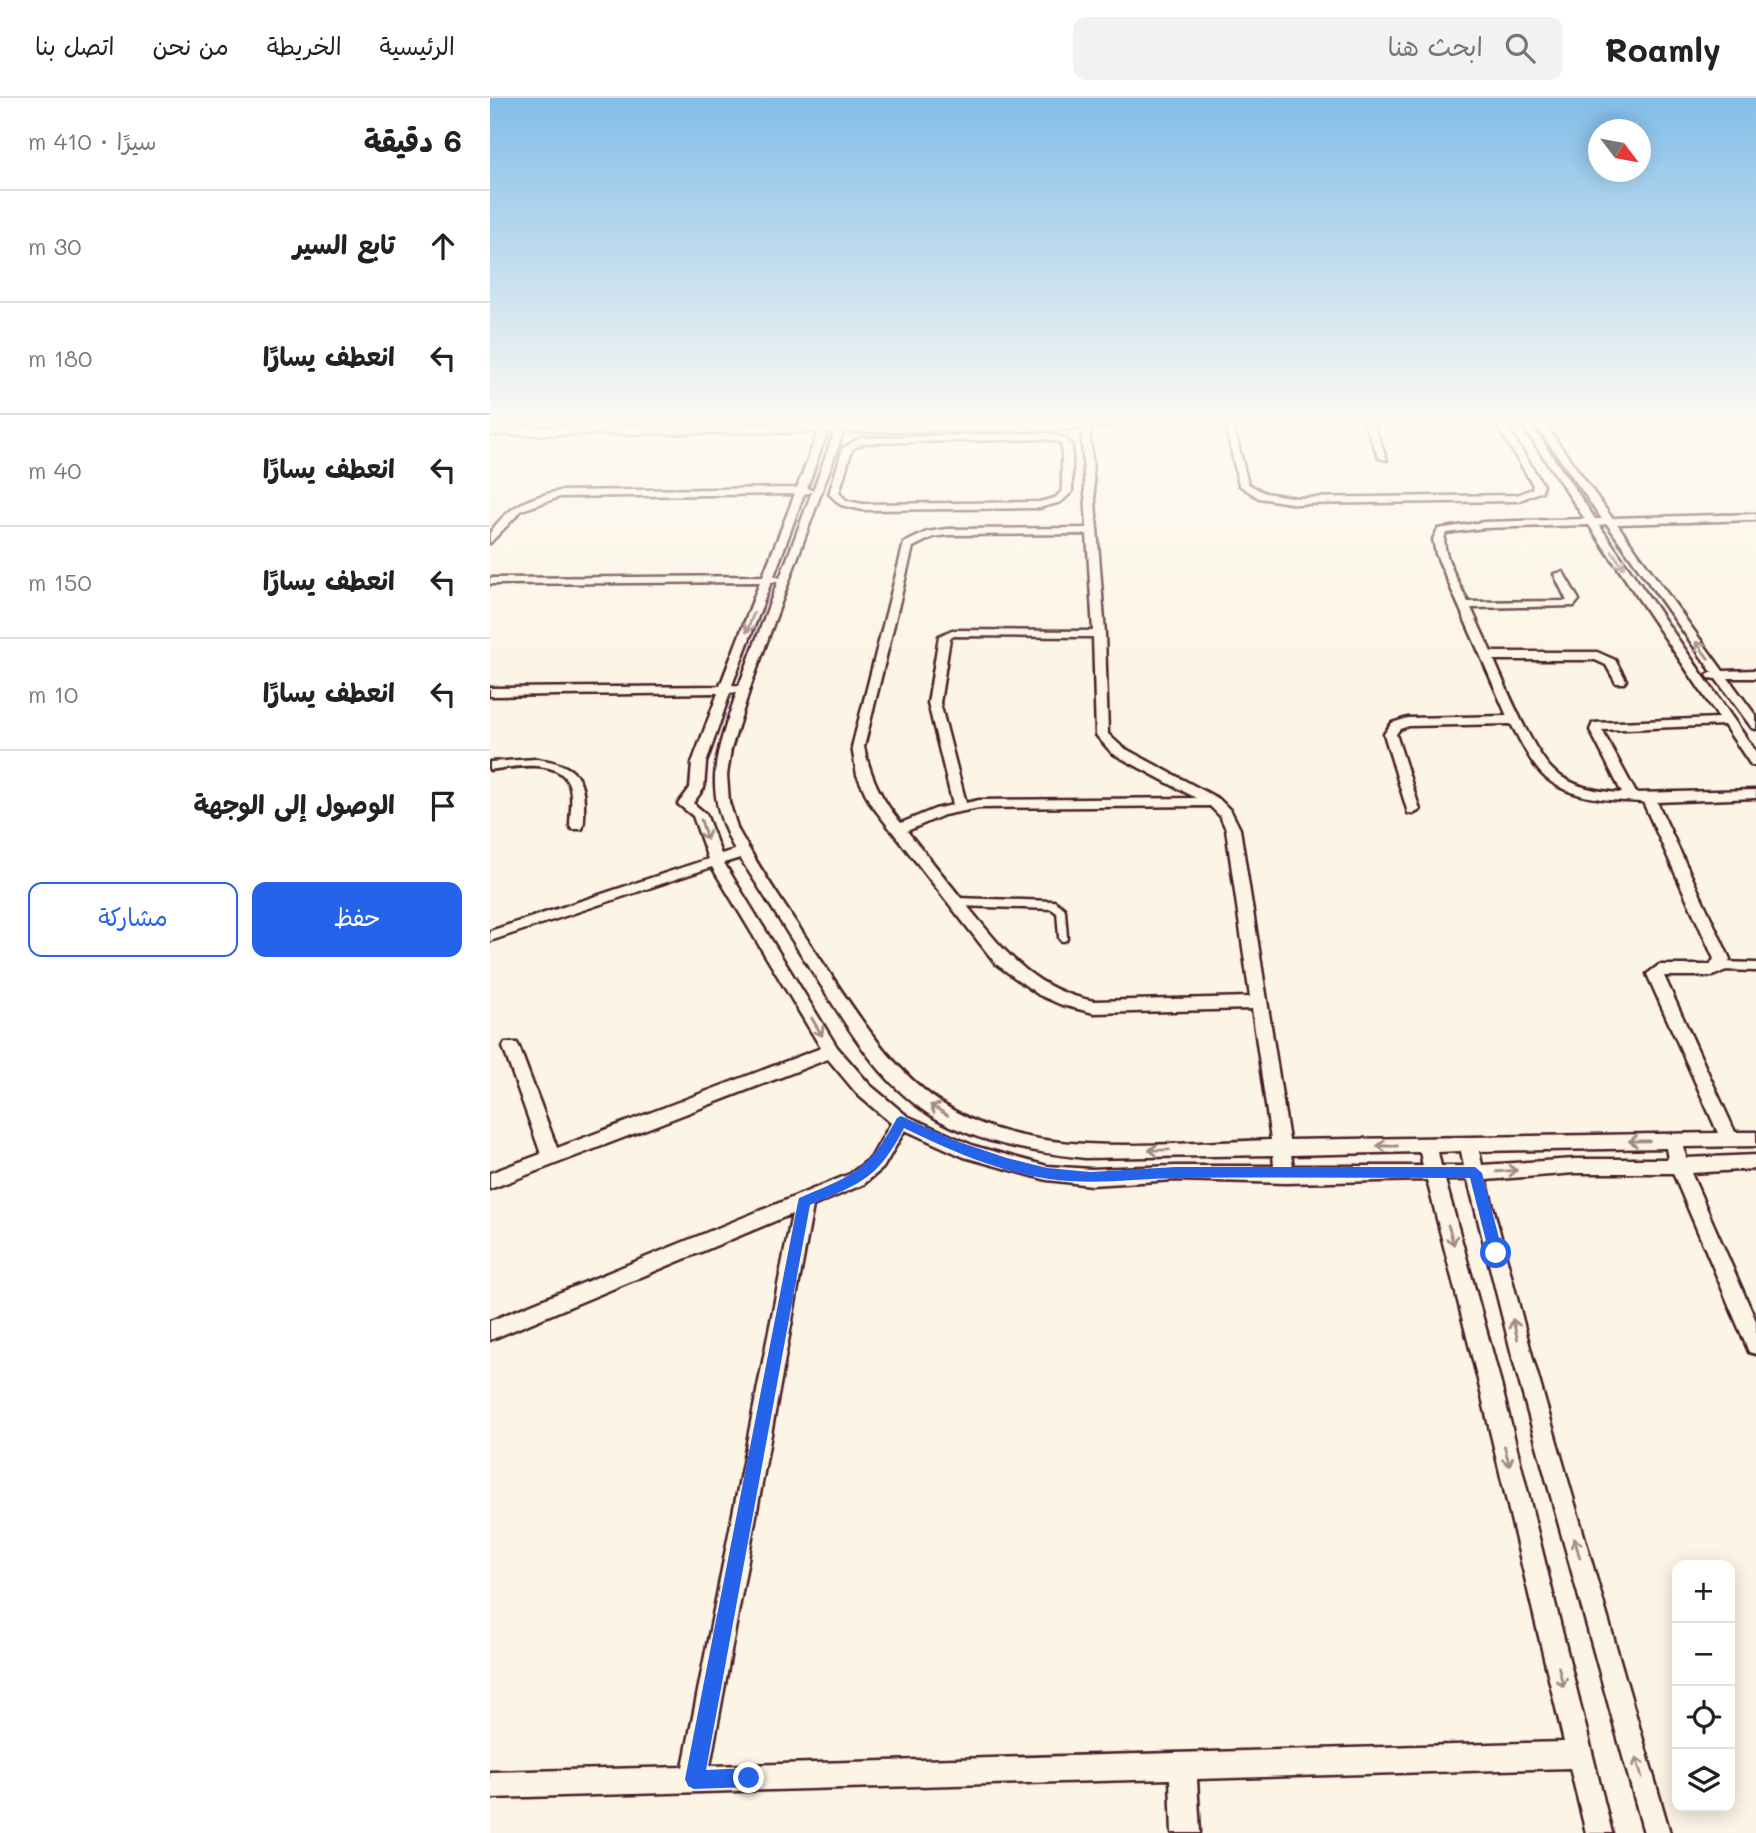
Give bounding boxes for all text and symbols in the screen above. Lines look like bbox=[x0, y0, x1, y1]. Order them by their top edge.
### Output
search box bbox=[1073, 17, 1563, 80]
text: Roamly bbox=[1605, 27, 1721, 70]
text: ابحث هنا bbox=[1388, 29, 1483, 63]
icon: search bbox=[1501, 29, 1539, 67]
text: اتصل بنا bbox=[35, 30, 114, 61]
text: من نحن bbox=[152, 30, 229, 61]
text: الخريطة bbox=[267, 30, 342, 61]
text: الرئيسية bbox=[380, 30, 455, 61]
north arrow bbox=[1588, 119, 1651, 182]
text: 6 دقيقة bbox=[364, 120, 462, 160]
text: سيرًا · 410 m bbox=[28, 126, 156, 156]
text: تابع السير bbox=[293, 227, 395, 261]
icon: ahead bbox=[424, 227, 462, 265]
text: 30 m bbox=[28, 231, 81, 261]
text: انعطف يسارًا bbox=[263, 339, 395, 373]
icon: left bbox=[424, 339, 462, 377]
text: 180 m bbox=[28, 343, 92, 373]
text: انعطف يسارًا bbox=[263, 451, 395, 485]
icon: left bbox=[424, 451, 462, 489]
text: 40 m bbox=[28, 455, 81, 485]
one-way arrow bbox=[1611, 550, 1625, 569]
text: انعطف يسارًا bbox=[263, 563, 395, 597]
icon: left bbox=[424, 563, 462, 601]
text: 150 m bbox=[28, 567, 92, 597]
one-way arrow bbox=[743, 612, 755, 634]
one-way arrow bbox=[1695, 641, 1710, 660]
text: انعطف يسارًا bbox=[263, 675, 395, 709]
icon: left bbox=[424, 675, 462, 713]
text: 10 m bbox=[28, 679, 78, 709]
text: الوصول إلى الوجهة bbox=[193, 787, 395, 821]
icon: arrive bbox=[424, 787, 462, 825]
one-way arrow bbox=[699, 819, 712, 841]
button: مشاركة bbox=[28, 882, 238, 957]
button: حفظ bbox=[252, 882, 462, 957]
one-way arrow bbox=[810, 1017, 824, 1037]
one-way arrow bbox=[930, 1103, 950, 1117]
one-way arrow bbox=[1628, 1135, 1651, 1148]
one-way arrow bbox=[1376, 1139, 1399, 1153]
one-way arrow bbox=[1148, 1143, 1171, 1156]
one-way arrow bbox=[1495, 1164, 1517, 1177]
one-way arrow bbox=[1445, 1223, 1458, 1246]
route start bbox=[1480, 1237, 1511, 1268]
one-way arrow bbox=[1508, 1319, 1521, 1341]
one-way arrow bbox=[1501, 1444, 1514, 1467]
one-way arrow bbox=[1570, 1538, 1583, 1560]
map controls bbox=[1672, 1560, 1735, 1812]
button: + bbox=[1672, 1560, 1735, 1623]
button: − bbox=[1672, 1623, 1735, 1686]
one-way arrow bbox=[1555, 1665, 1568, 1688]
button: locate bbox=[1672, 1686, 1735, 1749]
button: layers bbox=[1672, 1749, 1735, 1812]
one-way arrow bbox=[1632, 1756, 1645, 1779]
route end bbox=[733, 1762, 764, 1793]

